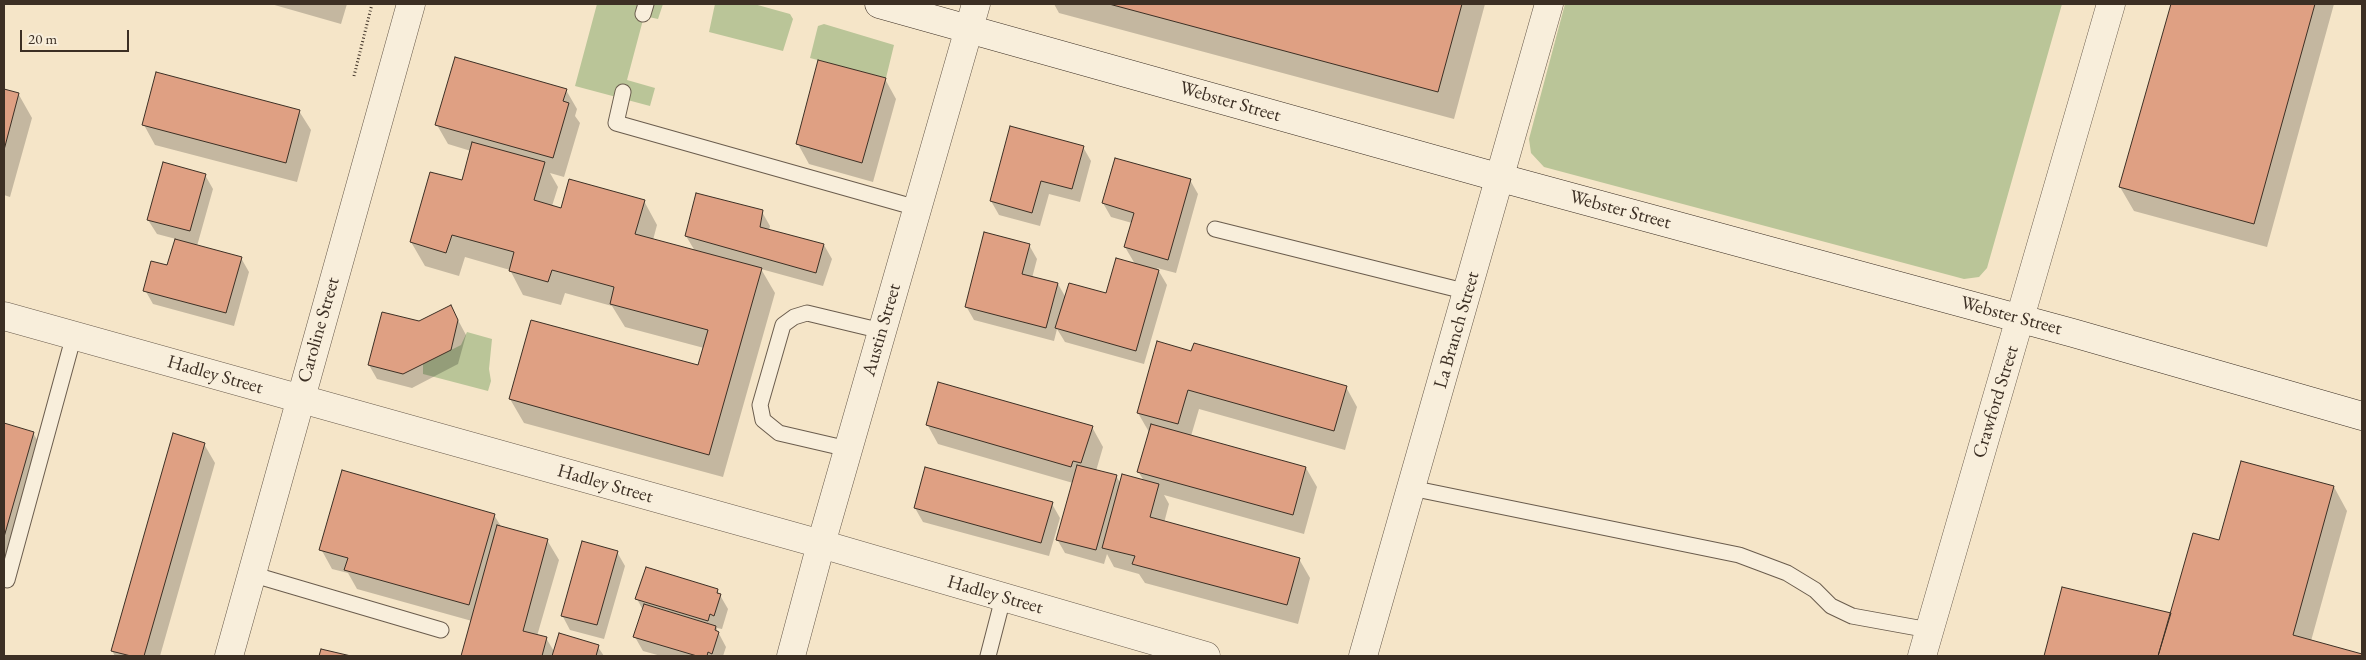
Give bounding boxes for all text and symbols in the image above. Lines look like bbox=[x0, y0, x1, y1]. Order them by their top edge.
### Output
scale bar bbox=[22, 20, 131, 52]
text: 20 m bbox=[28, 29, 57, 48]
street label: Webster Street bbox=[1177, 77, 1283, 127]
street label: Webster Street bbox=[1567, 186, 1673, 234]
street label: La Branch Street bbox=[1429, 269, 1485, 391]
street label: Caroline Street bbox=[293, 275, 345, 385]
street label: Austin Street bbox=[858, 281, 906, 379]
street label: Webster Street bbox=[1958, 292, 2064, 340]
street label: Crawford Street bbox=[1968, 343, 2024, 461]
street label: Hadley Street bbox=[165, 350, 265, 400]
street label: Hadley Street bbox=[555, 459, 655, 509]
street label: Hadley Street bbox=[945, 570, 1045, 620]

